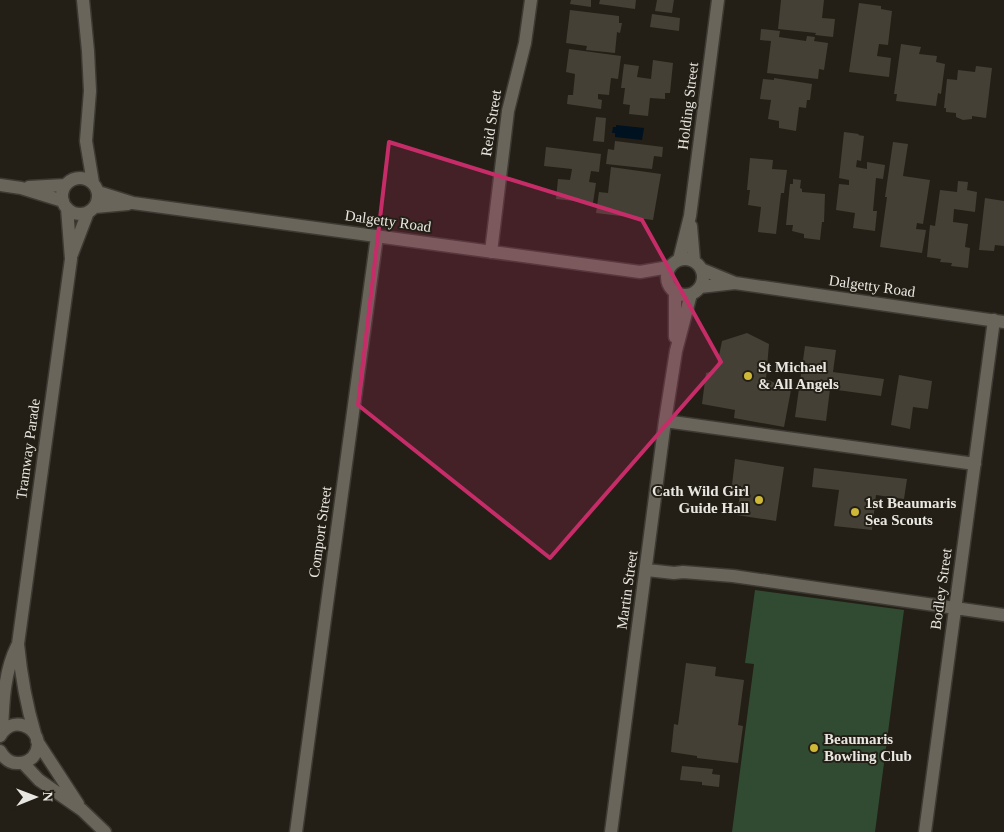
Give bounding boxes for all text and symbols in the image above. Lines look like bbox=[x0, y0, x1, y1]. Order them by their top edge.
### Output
street label: Holding Street bbox=[675, 61, 701, 151]
street label: Reid Street bbox=[478, 88, 504, 157]
street label: Dalgetty Road bbox=[344, 207, 433, 235]
street label: Dalgetty Road bbox=[828, 272, 917, 300]
place label: St Michael & All Angels bbox=[758, 359, 839, 392]
marker: St Michael & All Angels bbox=[742, 370, 754, 382]
street label: Tramway Parade bbox=[13, 397, 43, 500]
place label: Cath Wild Girl Guide Hall bbox=[652, 483, 749, 516]
street label: Comport Street bbox=[306, 484, 334, 579]
marker: Cath Wild Girl Guide Hall bbox=[753, 494, 765, 506]
place label: 1st Beaumaris Sea Scouts bbox=[865, 495, 956, 528]
marker: 1st Beaumaris Sea Scouts bbox=[849, 506, 861, 518]
street label: Bodley Street bbox=[927, 546, 955, 631]
street label: Martin Street bbox=[614, 549, 641, 631]
place label: Beaumaris Bowling Club bbox=[824, 731, 912, 764]
marker: Beaumaris Bowling Club bbox=[808, 742, 820, 754]
north arrow bbox=[10, 772, 60, 822]
text: N bbox=[40, 792, 55, 802]

